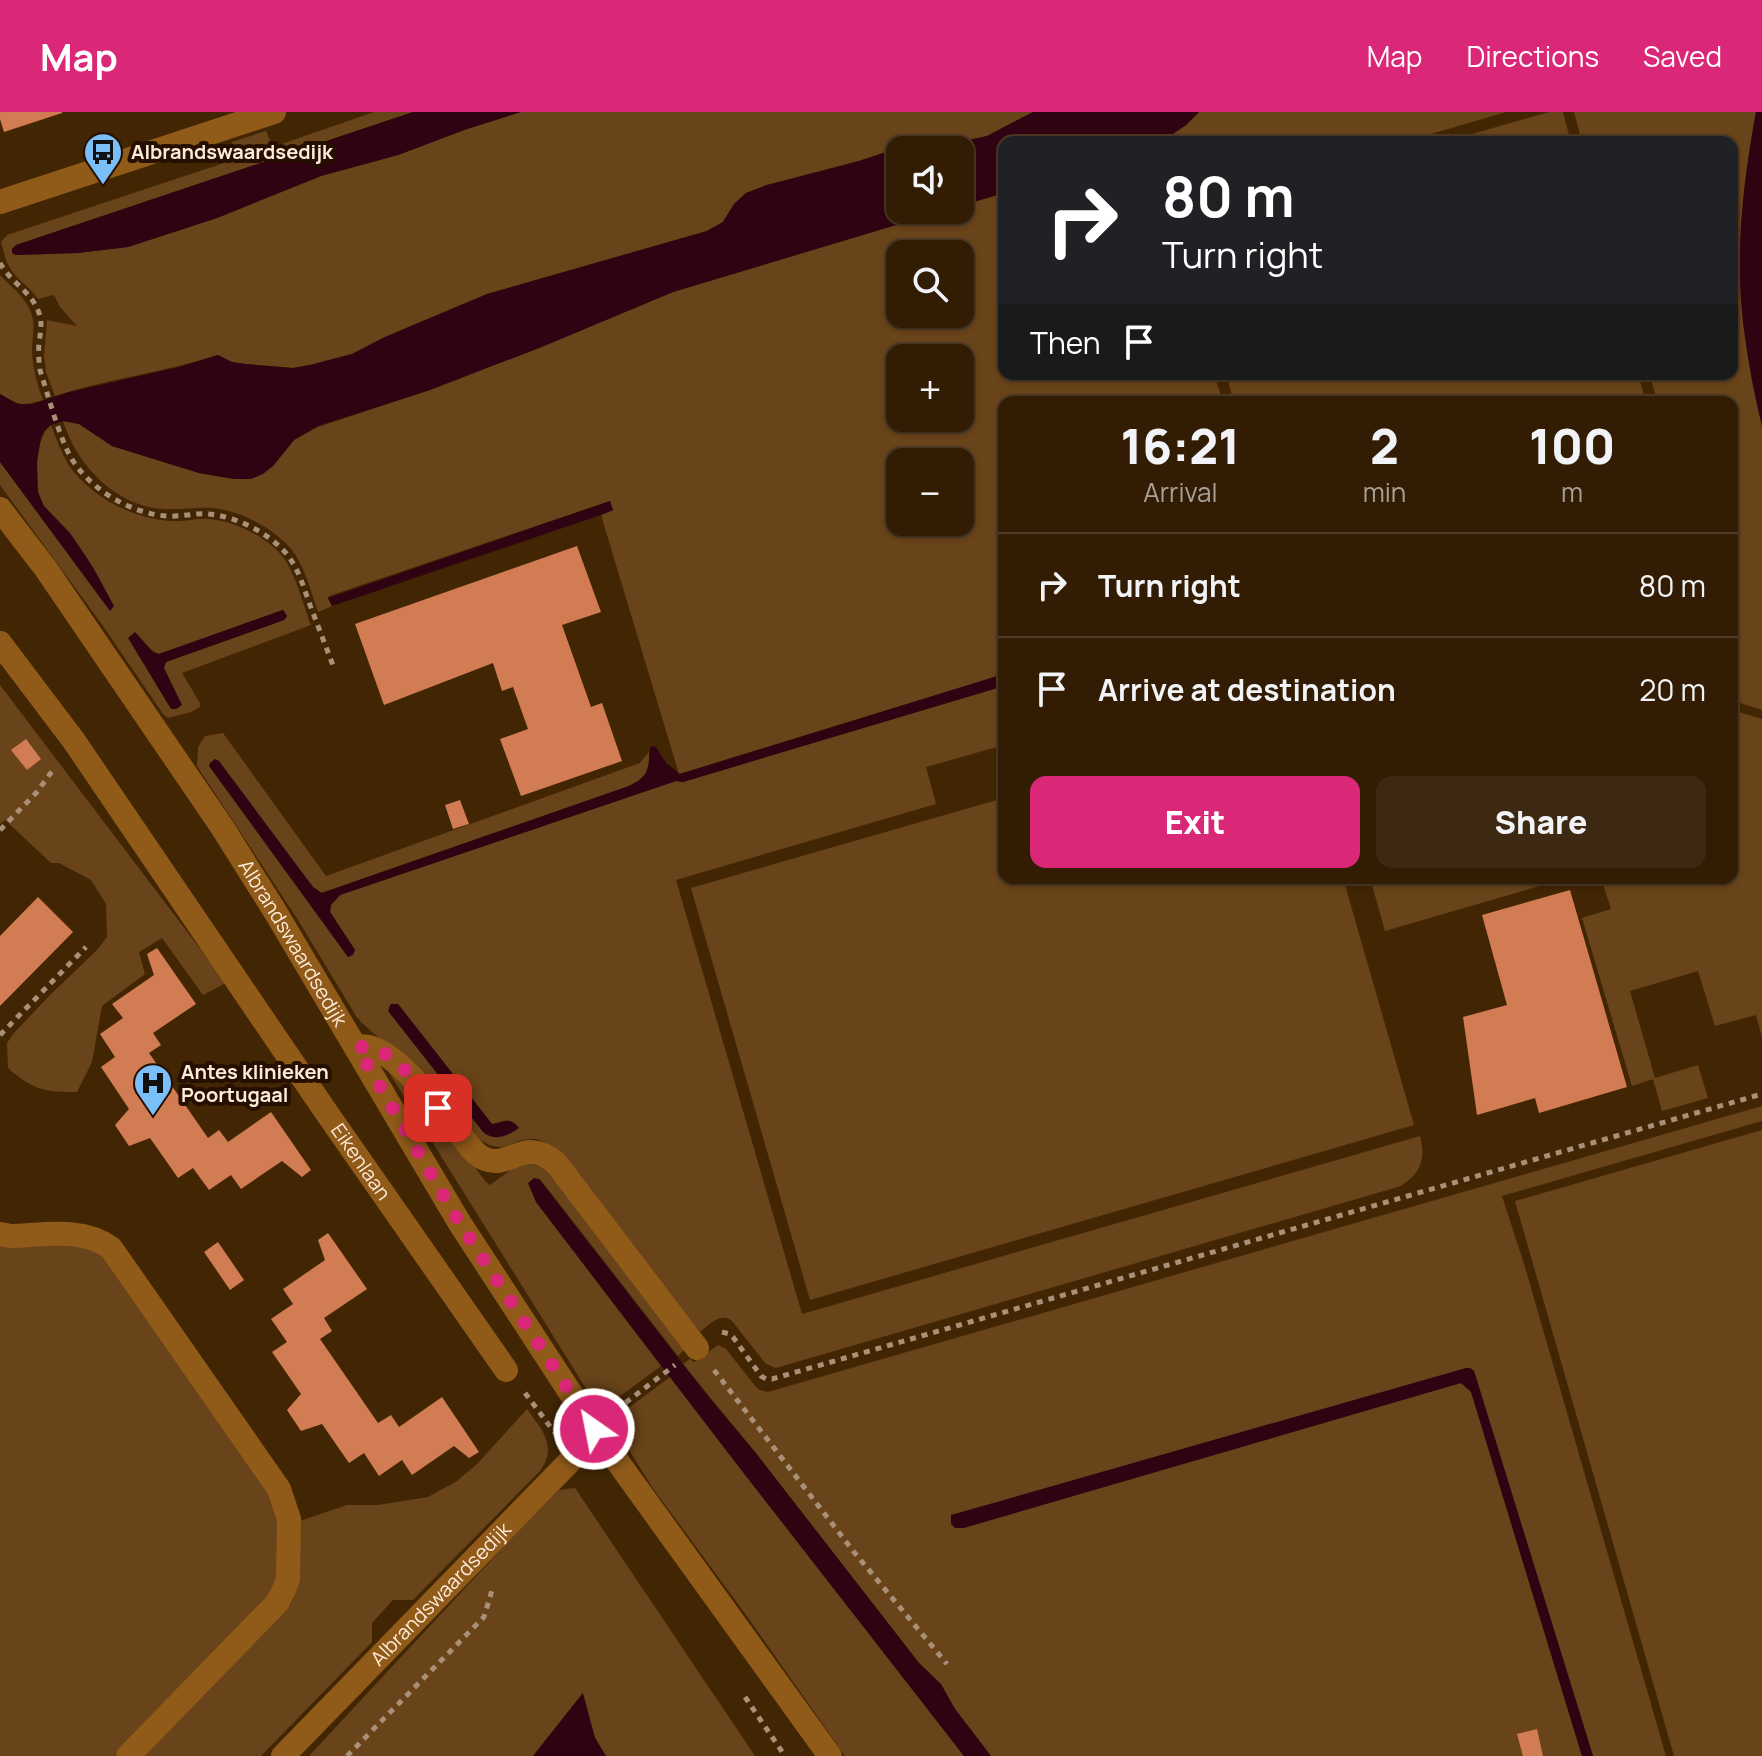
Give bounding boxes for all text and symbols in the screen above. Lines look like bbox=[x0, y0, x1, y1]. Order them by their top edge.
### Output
text: Map bbox=[40, 30, 118, 82]
text: Map bbox=[1367, 37, 1422, 75]
text: Directions bbox=[1466, 37, 1599, 75]
text: Saved bbox=[1643, 37, 1722, 75]
bus stop icon: Albrandswaardsedijk bbox=[82, 131, 124, 186]
map controls bbox=[886, 136, 974, 536]
button: sound bbox=[886, 136, 974, 224]
place label: Albrandswaardsedijk bbox=[131, 138, 334, 165]
text: 80 m bbox=[1162, 157, 1295, 234]
icon: right bbox=[1030, 168, 1134, 272]
text: Turn right bbox=[1162, 230, 1323, 279]
button: search bbox=[886, 240, 974, 328]
icon: arrive bbox=[1117, 320, 1161, 364]
text: Then bbox=[1030, 322, 1101, 363]
button: + bbox=[886, 344, 974, 432]
text: 16:21 bbox=[1121, 413, 1240, 478]
text: 2 bbox=[1370, 413, 1399, 478]
text: 100 bbox=[1529, 413, 1615, 478]
button: − bbox=[886, 448, 974, 536]
text: Arrival bbox=[1143, 474, 1217, 510]
text: min bbox=[1363, 474, 1406, 510]
text: m bbox=[1561, 474, 1583, 510]
icon: right bbox=[1030, 563, 1074, 607]
text: Turn right bbox=[1098, 565, 1241, 606]
text: 80 m bbox=[1639, 565, 1706, 606]
icon: arrive bbox=[1030, 667, 1074, 711]
text: Arrive at destination bbox=[1098, 669, 1396, 710]
text: 20 m bbox=[1639, 669, 1706, 710]
button: Exit bbox=[1030, 776, 1360, 868]
button: Share bbox=[1376, 776, 1706, 868]
street label: Albrandswaardsedijk bbox=[233, 854, 355, 1032]
place label: Antes klinieken Poortugaal bbox=[181, 1058, 329, 1108]
hospital icon: Antes klinieken Poortugaal bbox=[132, 1062, 174, 1117]
pin bbox=[404, 1074, 472, 1142]
icon: arrive bbox=[416, 1086, 460, 1130]
street label: Eikenlaan bbox=[325, 1118, 397, 1205]
position arrow bbox=[552, 1387, 636, 1471]
street label: Albrandswaardsedijk bbox=[364, 1515, 517, 1671]

